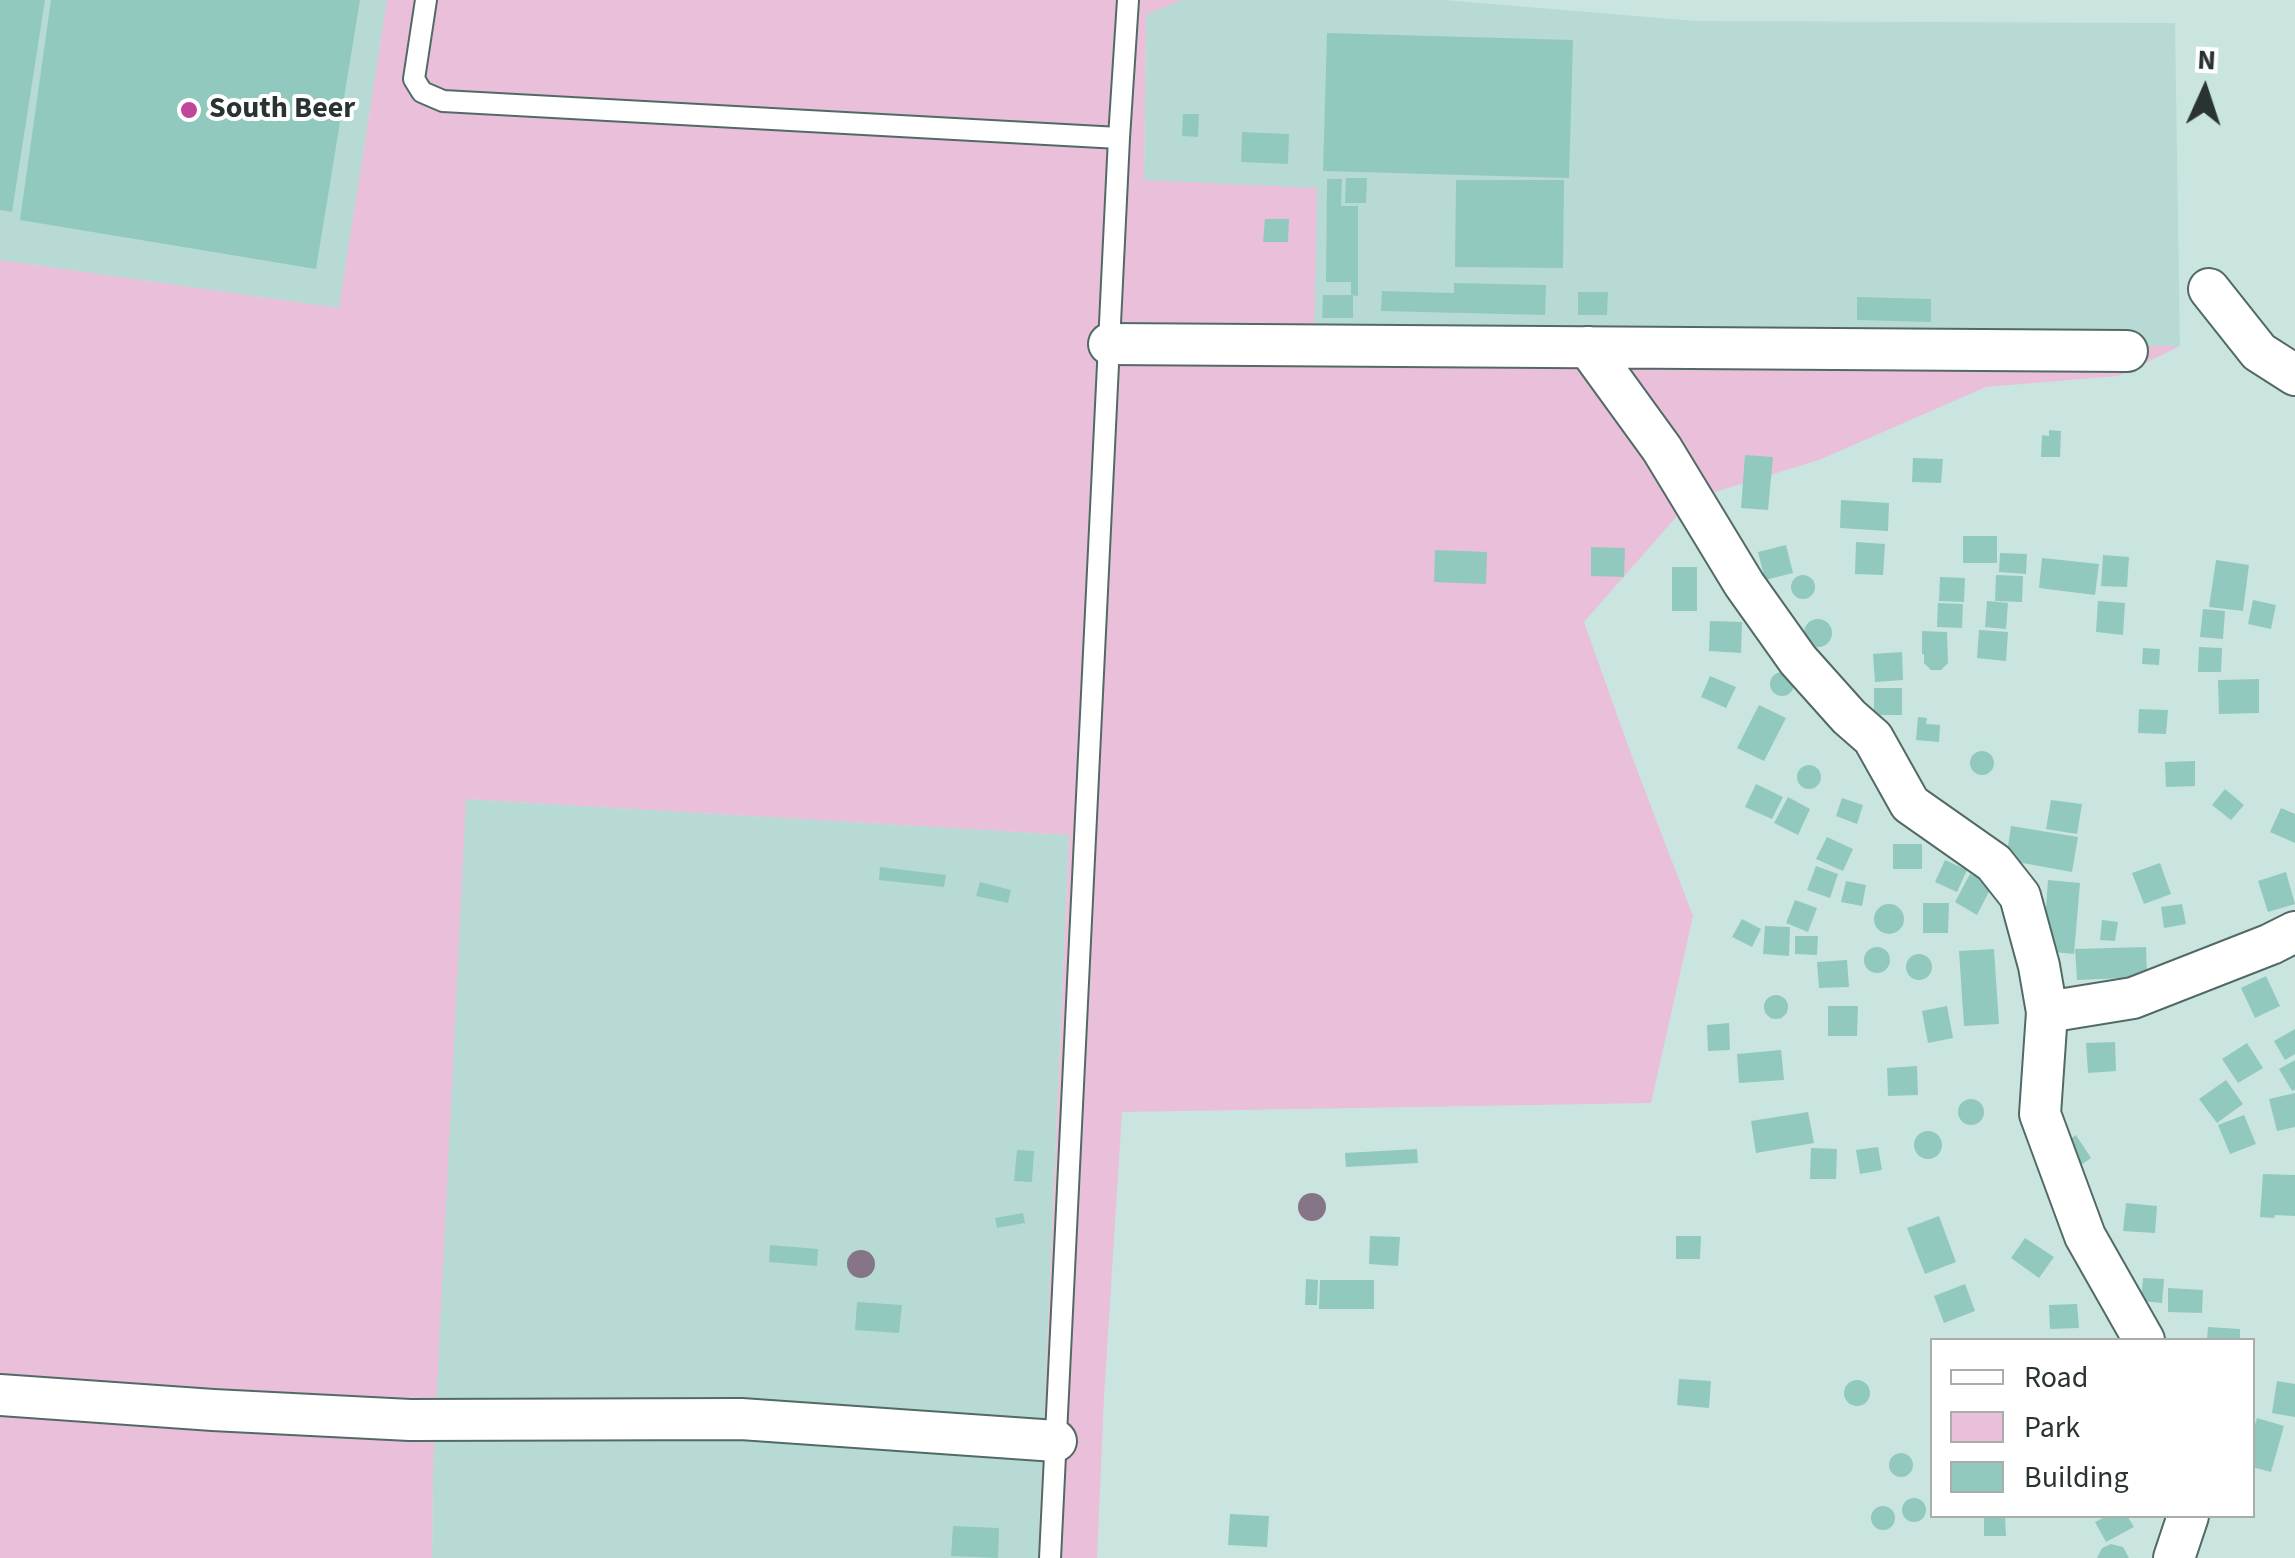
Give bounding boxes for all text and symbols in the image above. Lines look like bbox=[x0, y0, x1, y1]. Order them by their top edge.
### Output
north arrow bbox=[2155, 40, 2255, 140]
text: N bbox=[2196, 40, 2217, 81]
place label: South Beer bbox=[209, 92, 355, 128]
marker: South Beer bbox=[178, 99, 200, 121]
legend bbox=[1930, 1338, 2255, 1518]
text: Road bbox=[2024, 1356, 2088, 1399]
text: Park bbox=[2024, 1406, 2080, 1449]
text: Building bbox=[2024, 1456, 2129, 1499]

